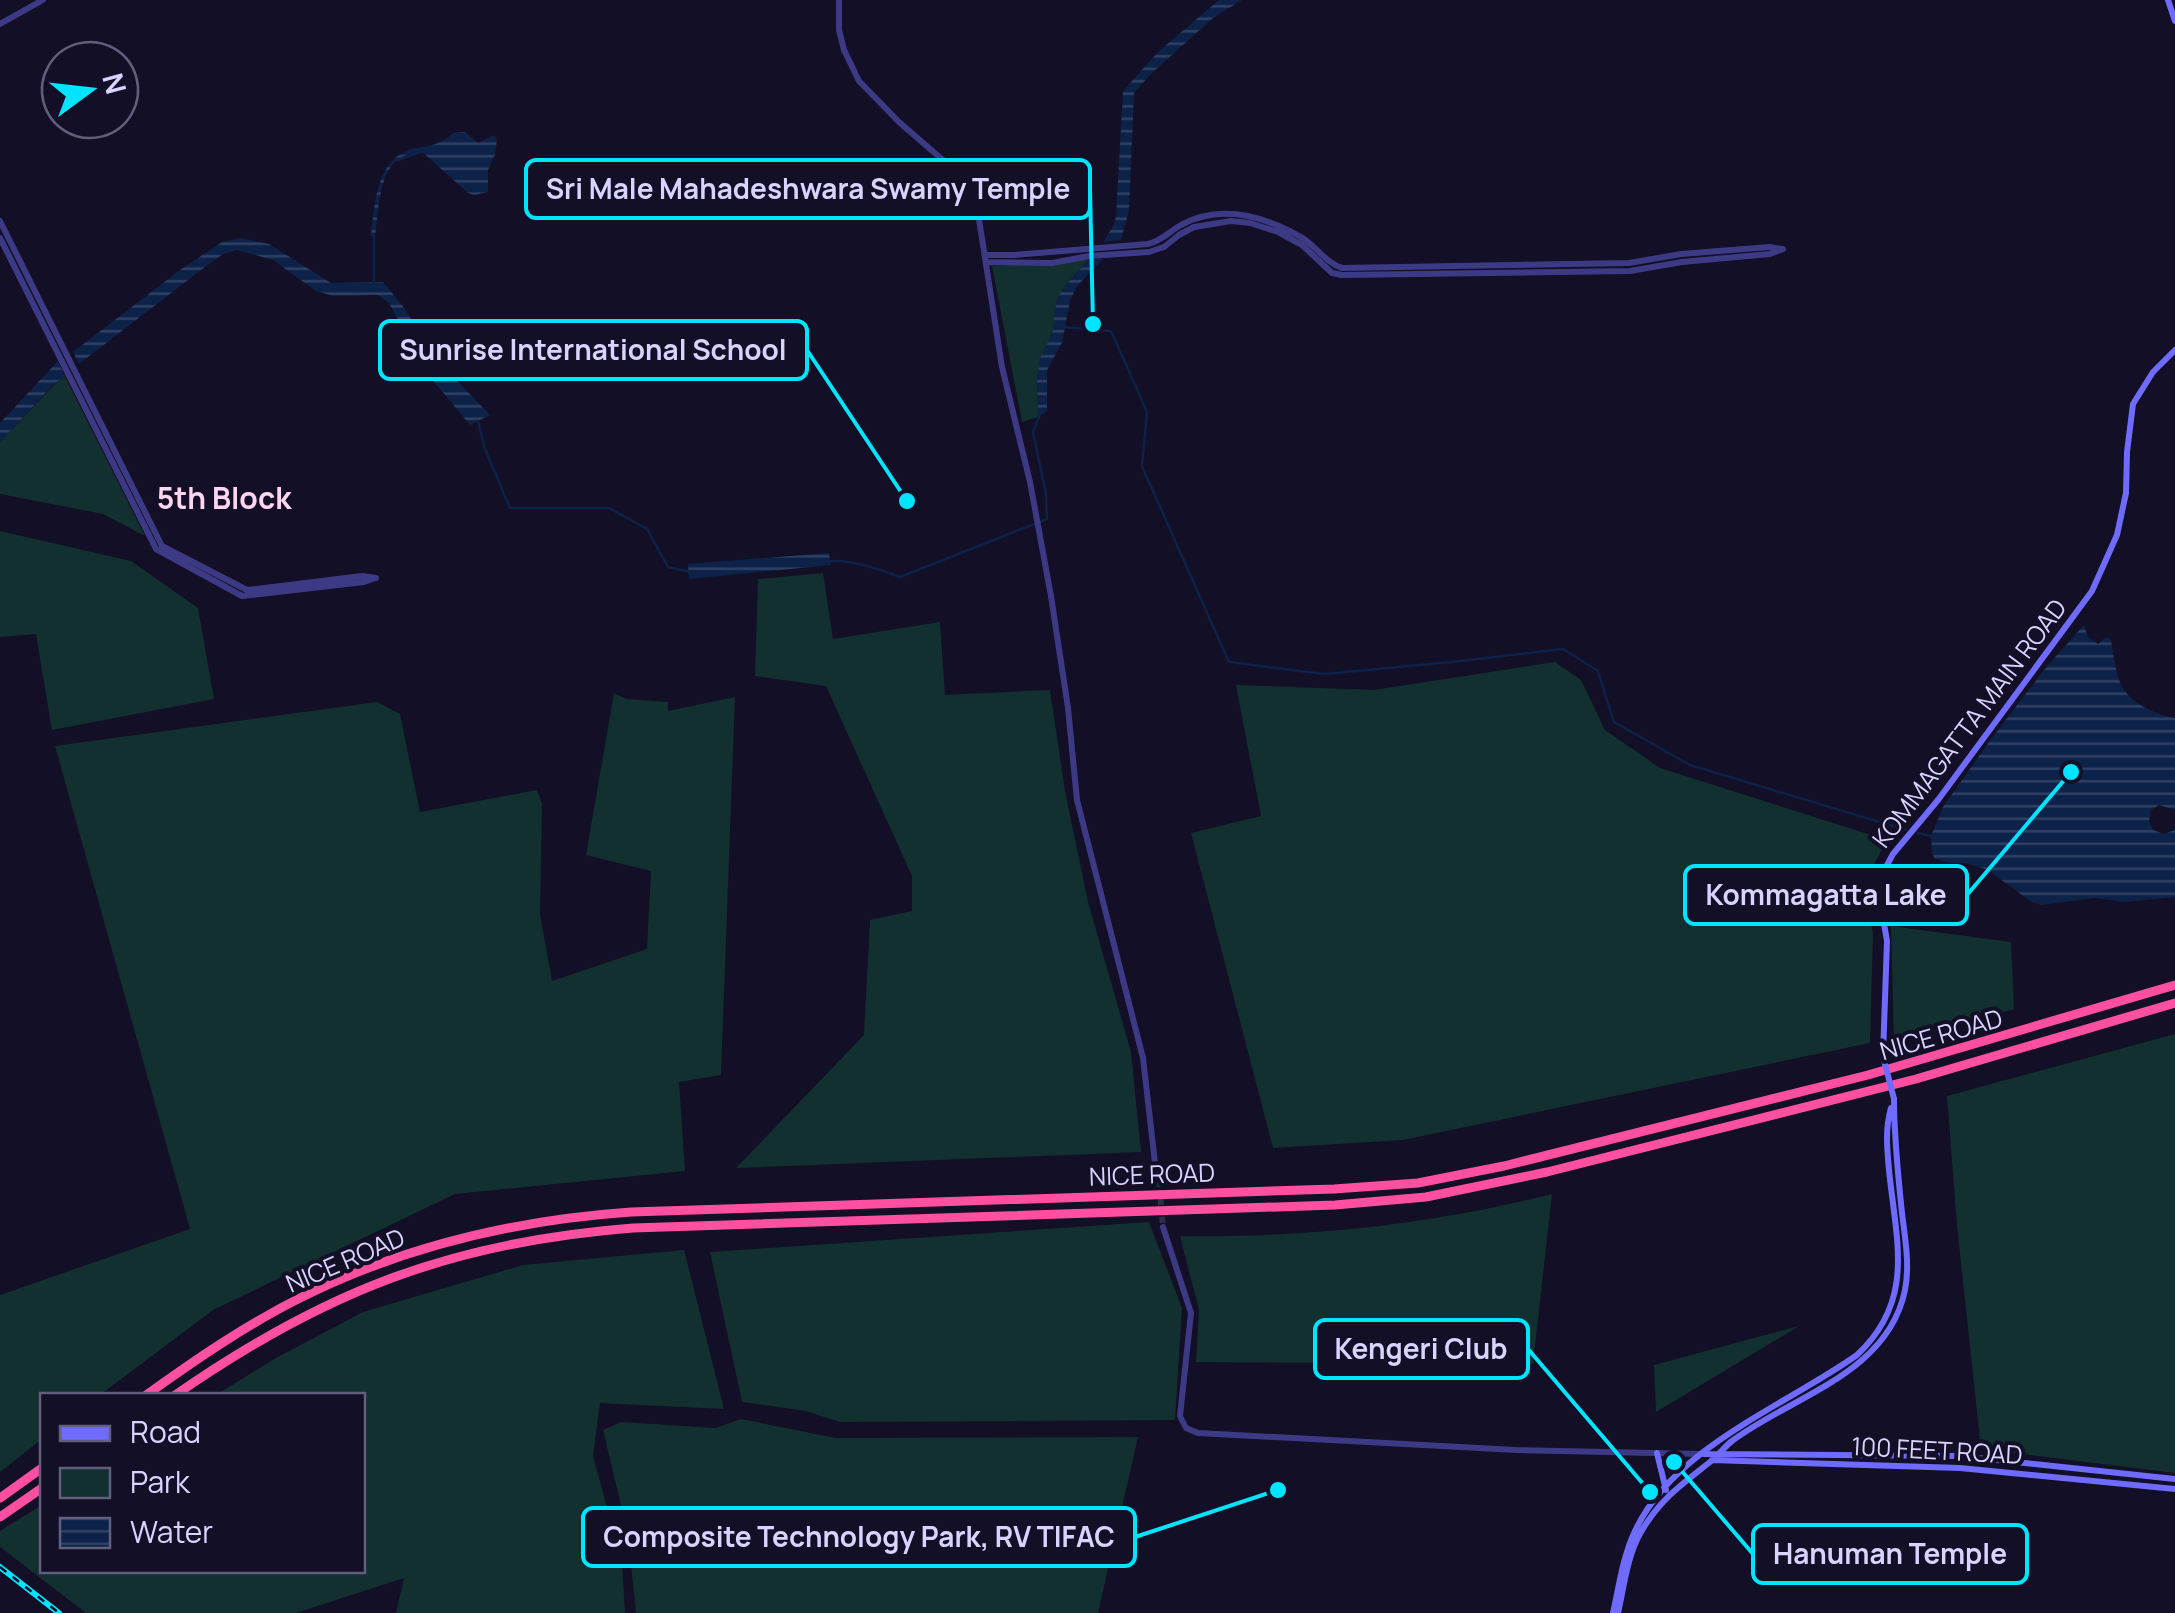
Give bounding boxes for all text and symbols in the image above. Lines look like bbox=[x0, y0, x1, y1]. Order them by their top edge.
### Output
north arrow bbox=[40, 40, 140, 140]
text: N bbox=[94, 69, 136, 98]
callout: Sri Male Mahadeshwara Swamy Temple bbox=[526, 160, 1090, 218]
text: Sri Male Mahadeshwara Swamy Temple bbox=[546, 169, 1070, 207]
callout: Sunrise International School bbox=[380, 321, 807, 379]
text: Sunrise International School bbox=[399, 330, 787, 368]
district label: 5th Block bbox=[157, 477, 292, 518]
street label: KOMMAGATTA MAIN ROAD bbox=[1864, 591, 2074, 855]
callout: Kommagatta Lake bbox=[1685, 866, 1967, 924]
text: Kommagatta Lake bbox=[1705, 875, 1947, 913]
street label: NICE ROAD bbox=[1876, 1000, 2006, 1068]
street label: NICE ROAD bbox=[1088, 1154, 1216, 1194]
street label: NICE ROAD bbox=[280, 1219, 410, 1301]
callout: Kengeri Club bbox=[1315, 1320, 1528, 1378]
text: Kengeri Club bbox=[1335, 1329, 1507, 1367]
legend bbox=[40, 1393, 365, 1573]
text: Road bbox=[130, 1411, 201, 1452]
street label: 100 FEET ROAD bbox=[1850, 1428, 2024, 1472]
text: Park bbox=[130, 1461, 191, 1502]
callout: Composite Technology Park, RV TIFAC bbox=[583, 1508, 1135, 1566]
text: Water bbox=[130, 1511, 213, 1552]
text: Composite Technology Park, RV TIFAC bbox=[603, 1517, 1115, 1555]
callout: Hanuman Temple bbox=[1753, 1525, 2027, 1583]
text: Hanuman Temple bbox=[1773, 1534, 2007, 1572]

